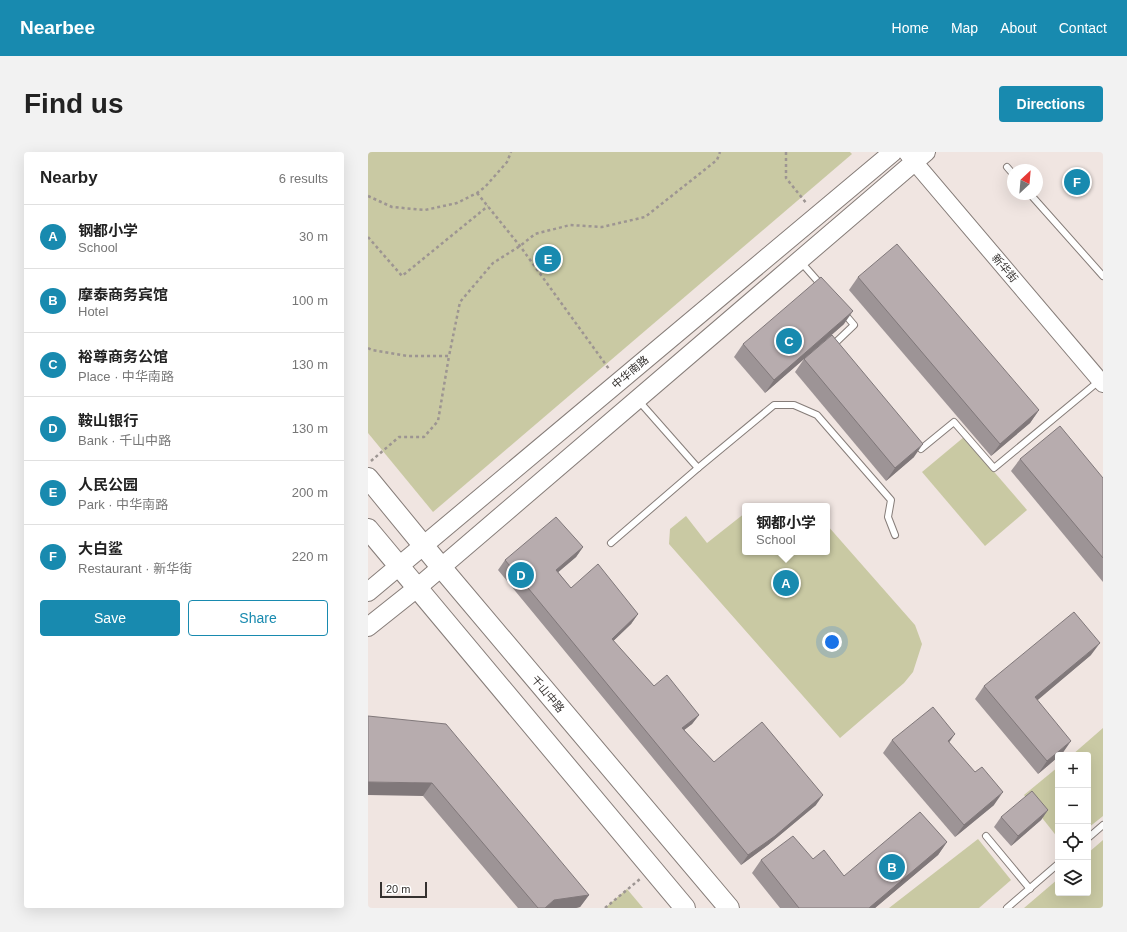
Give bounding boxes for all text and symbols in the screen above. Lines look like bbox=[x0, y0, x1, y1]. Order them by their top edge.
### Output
text: Nearbee bbox=[20, 17, 95, 38]
text: Home bbox=[892, 20, 929, 36]
text: Map bbox=[951, 20, 978, 36]
text: About bbox=[1000, 20, 1037, 36]
text: Contact bbox=[1059, 20, 1107, 36]
button: Directions bbox=[999, 86, 1103, 122]
text: Find us bbox=[24, 88, 124, 119]
north arrow bbox=[1007, 164, 1043, 200]
pin: F bbox=[1064, 167, 1090, 197]
text: Nearby bbox=[40, 168, 98, 187]
text: 6 results bbox=[279, 171, 328, 186]
text: 钢都小学 bbox=[78, 222, 138, 239]
text: A bbox=[48, 229, 58, 244]
text: 30 m bbox=[299, 229, 328, 244]
text: School bbox=[78, 240, 118, 255]
pin: E bbox=[535, 244, 561, 274]
street label: 新华街 bbox=[990, 252, 1020, 284]
text: 摩泰商务宾馆 bbox=[78, 286, 168, 303]
text: B bbox=[48, 293, 58, 308]
text: 100 m bbox=[292, 293, 328, 308]
text: Hotel bbox=[78, 304, 108, 319]
pin: C bbox=[776, 326, 802, 356]
text: 裕尊商务公馆 bbox=[78, 348, 168, 365]
street label: 中华南路 bbox=[609, 353, 651, 391]
text: C bbox=[48, 357, 58, 372]
text: 130 m bbox=[292, 357, 328, 372]
text: Place · 中华南路 bbox=[78, 369, 174, 384]
text: 鞍山银行 bbox=[78, 412, 138, 429]
text: D bbox=[48, 421, 58, 436]
text: 130 m bbox=[292, 421, 328, 436]
text: Bank · 千山中路 bbox=[78, 433, 171, 448]
text: 人民公园 bbox=[78, 476, 138, 493]
text: E bbox=[49, 485, 57, 500]
text: 200 m bbox=[292, 485, 328, 500]
text: Park · 中华南路 bbox=[78, 497, 168, 512]
popup bbox=[742, 503, 830, 555]
text: 钢都小学 bbox=[756, 514, 816, 531]
text: School bbox=[756, 532, 796, 547]
text: 大白鲨 bbox=[78, 540, 123, 557]
text: F bbox=[49, 549, 57, 564]
text: 220 m bbox=[292, 549, 328, 564]
pin: D bbox=[508, 560, 534, 590]
text: Restaurant · 新华街 bbox=[78, 561, 192, 576]
pin: A bbox=[773, 568, 799, 598]
button: Save bbox=[40, 600, 180, 636]
button: Share bbox=[188, 600, 328, 636]
your location bbox=[822, 632, 842, 652]
street label: 千山中路 bbox=[529, 673, 567, 715]
map controls bbox=[1055, 752, 1091, 896]
button: + bbox=[1055, 752, 1091, 788]
button: − bbox=[1055, 788, 1091, 824]
button: locate bbox=[1055, 824, 1091, 860]
pin: B bbox=[879, 852, 905, 882]
button: layers bbox=[1055, 860, 1091, 896]
scale bar bbox=[380, 880, 427, 899]
text: 20 m bbox=[386, 883, 410, 895]

